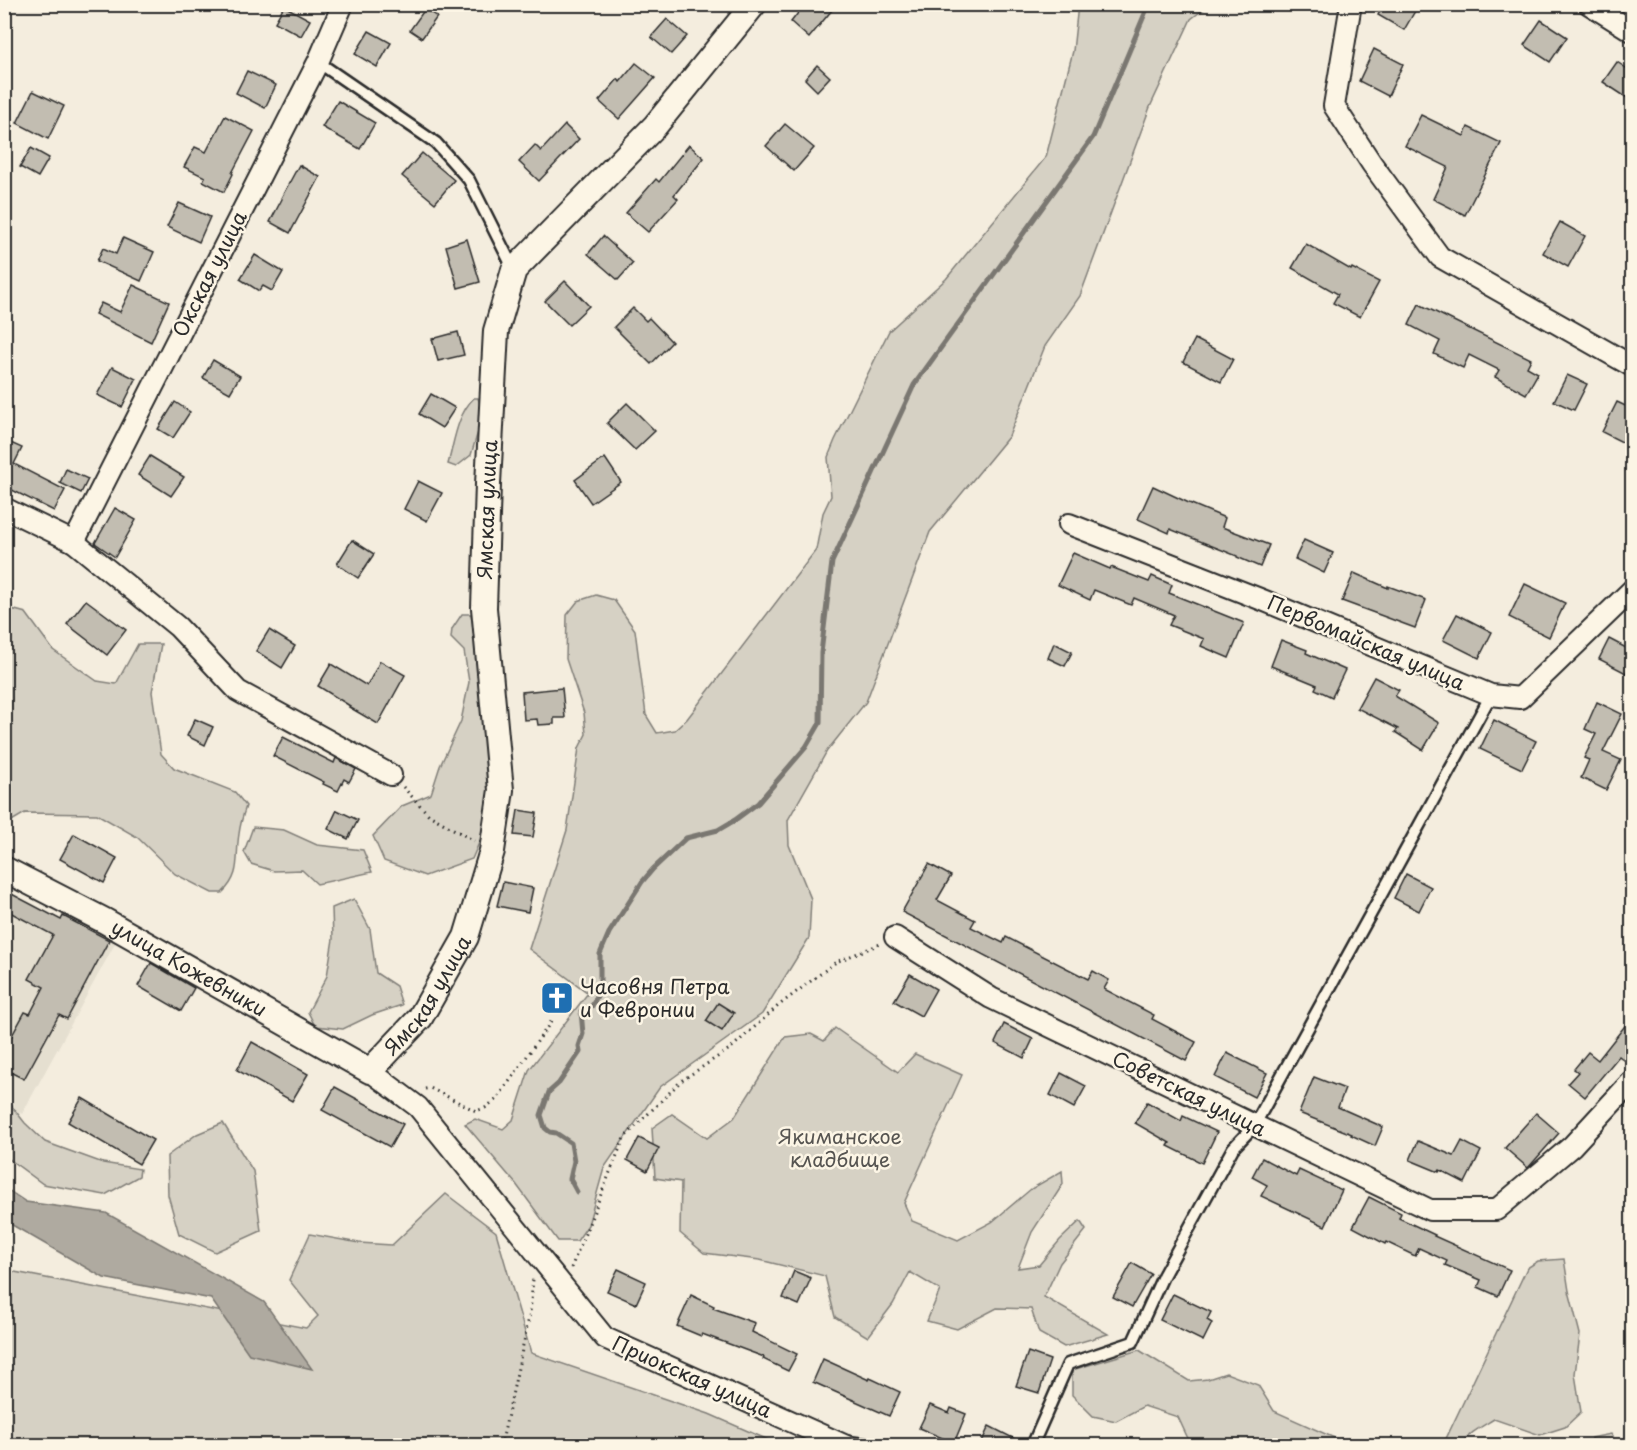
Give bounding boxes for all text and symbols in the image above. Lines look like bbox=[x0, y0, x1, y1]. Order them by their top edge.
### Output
street label: Окская улица bbox=[164, 205, 254, 342]
street label: Ямская улица bbox=[469, 438, 504, 580]
street label: Первомайская улица bbox=[1263, 587, 1470, 697]
street label: улица Кожевники bbox=[106, 912, 273, 1024]
street label: Ямская улица bbox=[376, 929, 478, 1062]
place label: Часовня Петра и Февронии bbox=[580, 971, 730, 1024]
church icon: Часовня Петра и Февронии bbox=[539, 980, 575, 1016]
street label: Советская улица bbox=[1107, 1043, 1272, 1144]
park label: Якиманское кладбище bbox=[778, 1121, 902, 1174]
street label: Приокская улица bbox=[608, 1327, 777, 1425]

